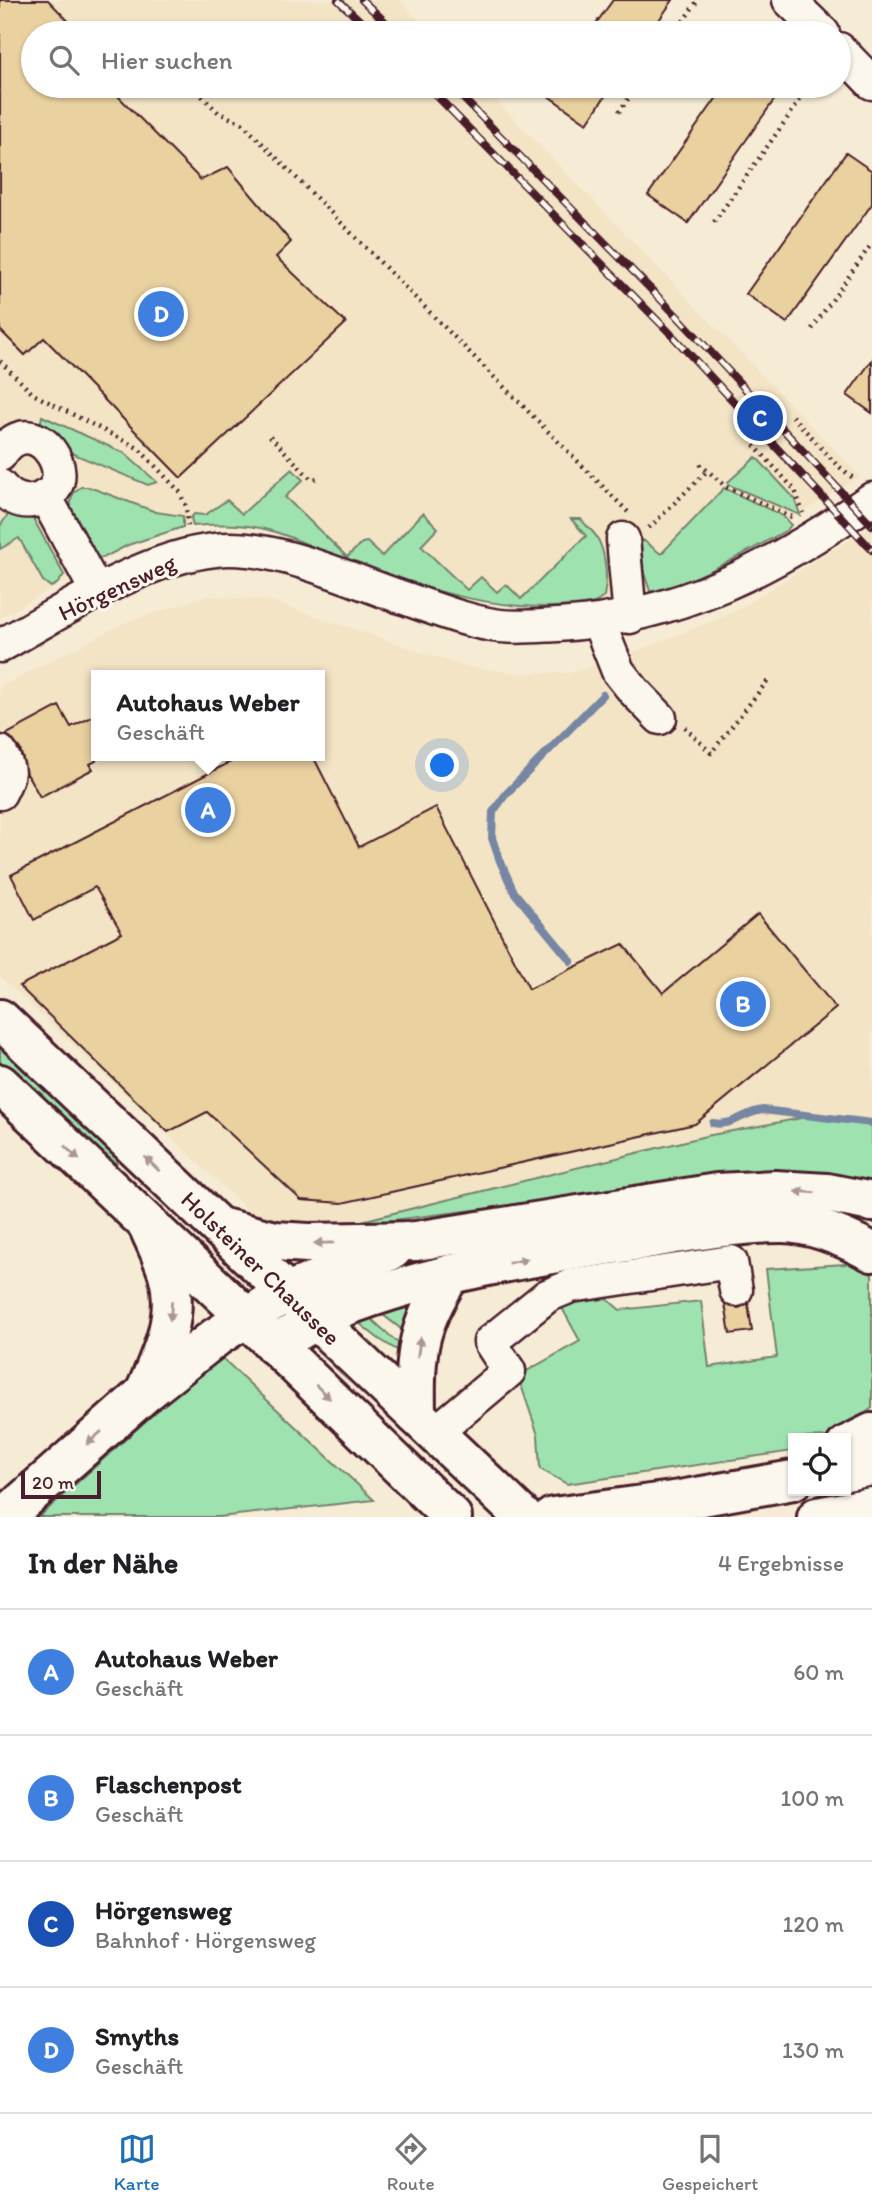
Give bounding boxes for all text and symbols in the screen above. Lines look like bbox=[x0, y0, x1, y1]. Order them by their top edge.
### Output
search box bbox=[21, 21, 851, 98]
icon: search bbox=[45, 41, 83, 79]
text: Hier suchen bbox=[101, 44, 233, 76]
pin: D bbox=[138, 288, 184, 340]
pin: C bbox=[737, 392, 783, 444]
street label: Hörgensweg bbox=[54, 547, 181, 627]
popup bbox=[91, 670, 325, 761]
text: Autohaus Weber bbox=[117, 686, 299, 718]
text: Geschäft bbox=[117, 718, 205, 746]
your location bbox=[425, 748, 459, 782]
pin: A bbox=[185, 784, 231, 836]
pin: B bbox=[720, 978, 766, 1030]
one-way arrow bbox=[63, 1144, 80, 1160]
one-way arrow bbox=[144, 1156, 161, 1172]
street label: Holsteiner Chaussee bbox=[175, 1185, 347, 1351]
one-way arrow bbox=[793, 1186, 815, 1197]
one-way arrow bbox=[312, 1237, 334, 1248]
one-way arrow bbox=[507, 1256, 529, 1267]
one-way arrow bbox=[165, 1300, 176, 1322]
one-way arrow bbox=[413, 1336, 424, 1358]
one-way arrow bbox=[314, 1384, 331, 1400]
one-way arrow bbox=[85, 1430, 102, 1445]
map controls bbox=[788, 1433, 851, 1496]
button: locate bbox=[788, 1433, 851, 1496]
scale bar bbox=[21, 1468, 102, 1500]
text: 20 m bbox=[32, 1471, 74, 1494]
text: In der Nähe bbox=[28, 1544, 178, 1581]
text: 4 Ergebnisse bbox=[718, 1549, 844, 1577]
text: Autohaus Weber bbox=[95, 1642, 278, 1674]
text: A bbox=[44, 1658, 58, 1686]
text: 60 m bbox=[793, 1658, 844, 1686]
text: Geschäft bbox=[95, 1674, 184, 1702]
text: Flaschenpost bbox=[95, 1768, 241, 1800]
text: B bbox=[44, 1784, 58, 1812]
text: 100 m bbox=[780, 1784, 844, 1812]
text: Geschäft bbox=[95, 1800, 184, 1828]
text: Hörgensweg bbox=[95, 1894, 232, 1926]
text: C bbox=[44, 1910, 58, 1938]
text: 120 m bbox=[783, 1910, 844, 1938]
text: Bahnhof · Hörgensweg bbox=[95, 1926, 316, 1954]
text: Smyths bbox=[95, 2020, 179, 2052]
text: D bbox=[43, 2036, 59, 2064]
text: 130 m bbox=[782, 2036, 844, 2064]
text: Geschäft bbox=[95, 2052, 184, 2080]
tab: Karte bbox=[114, 2130, 159, 2195]
tab: Route bbox=[387, 2130, 435, 2195]
tab: Gespeichert bbox=[662, 2130, 758, 2195]

